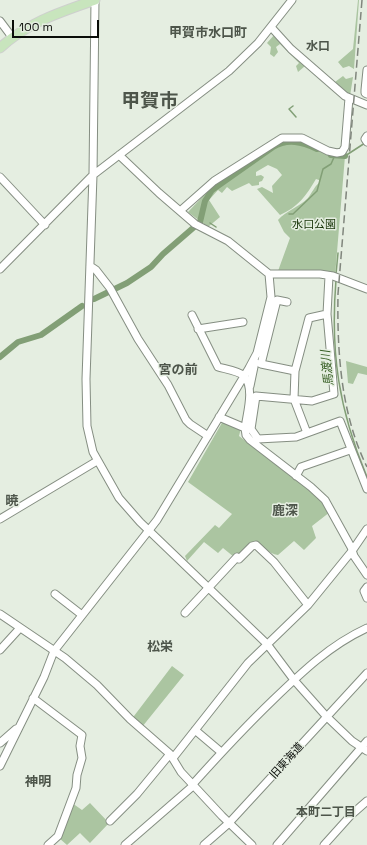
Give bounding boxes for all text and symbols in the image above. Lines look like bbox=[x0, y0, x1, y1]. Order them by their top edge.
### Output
scale bar bbox=[14, 12, 101, 38]
text: 100 m bbox=[19, 19, 53, 35]
district label: 甲賀市水口町 bbox=[169, 25, 247, 41]
district label: 水口 bbox=[306, 40, 330, 54]
district label: 甲賀市 bbox=[122, 91, 178, 113]
park label: 水口公園 bbox=[292, 218, 336, 232]
water label: 馬渡川 bbox=[319, 349, 337, 387]
district label: 宮の前 bbox=[159, 362, 197, 378]
district label: 暁 bbox=[6, 493, 18, 509]
district label: 鹿深 bbox=[272, 503, 298, 519]
district label: 松栄 bbox=[147, 639, 173, 655]
street label: 旧東海道 bbox=[267, 740, 307, 782]
district label: 神明 bbox=[25, 774, 51, 790]
district label: 本町二丁目 bbox=[296, 806, 356, 820]

